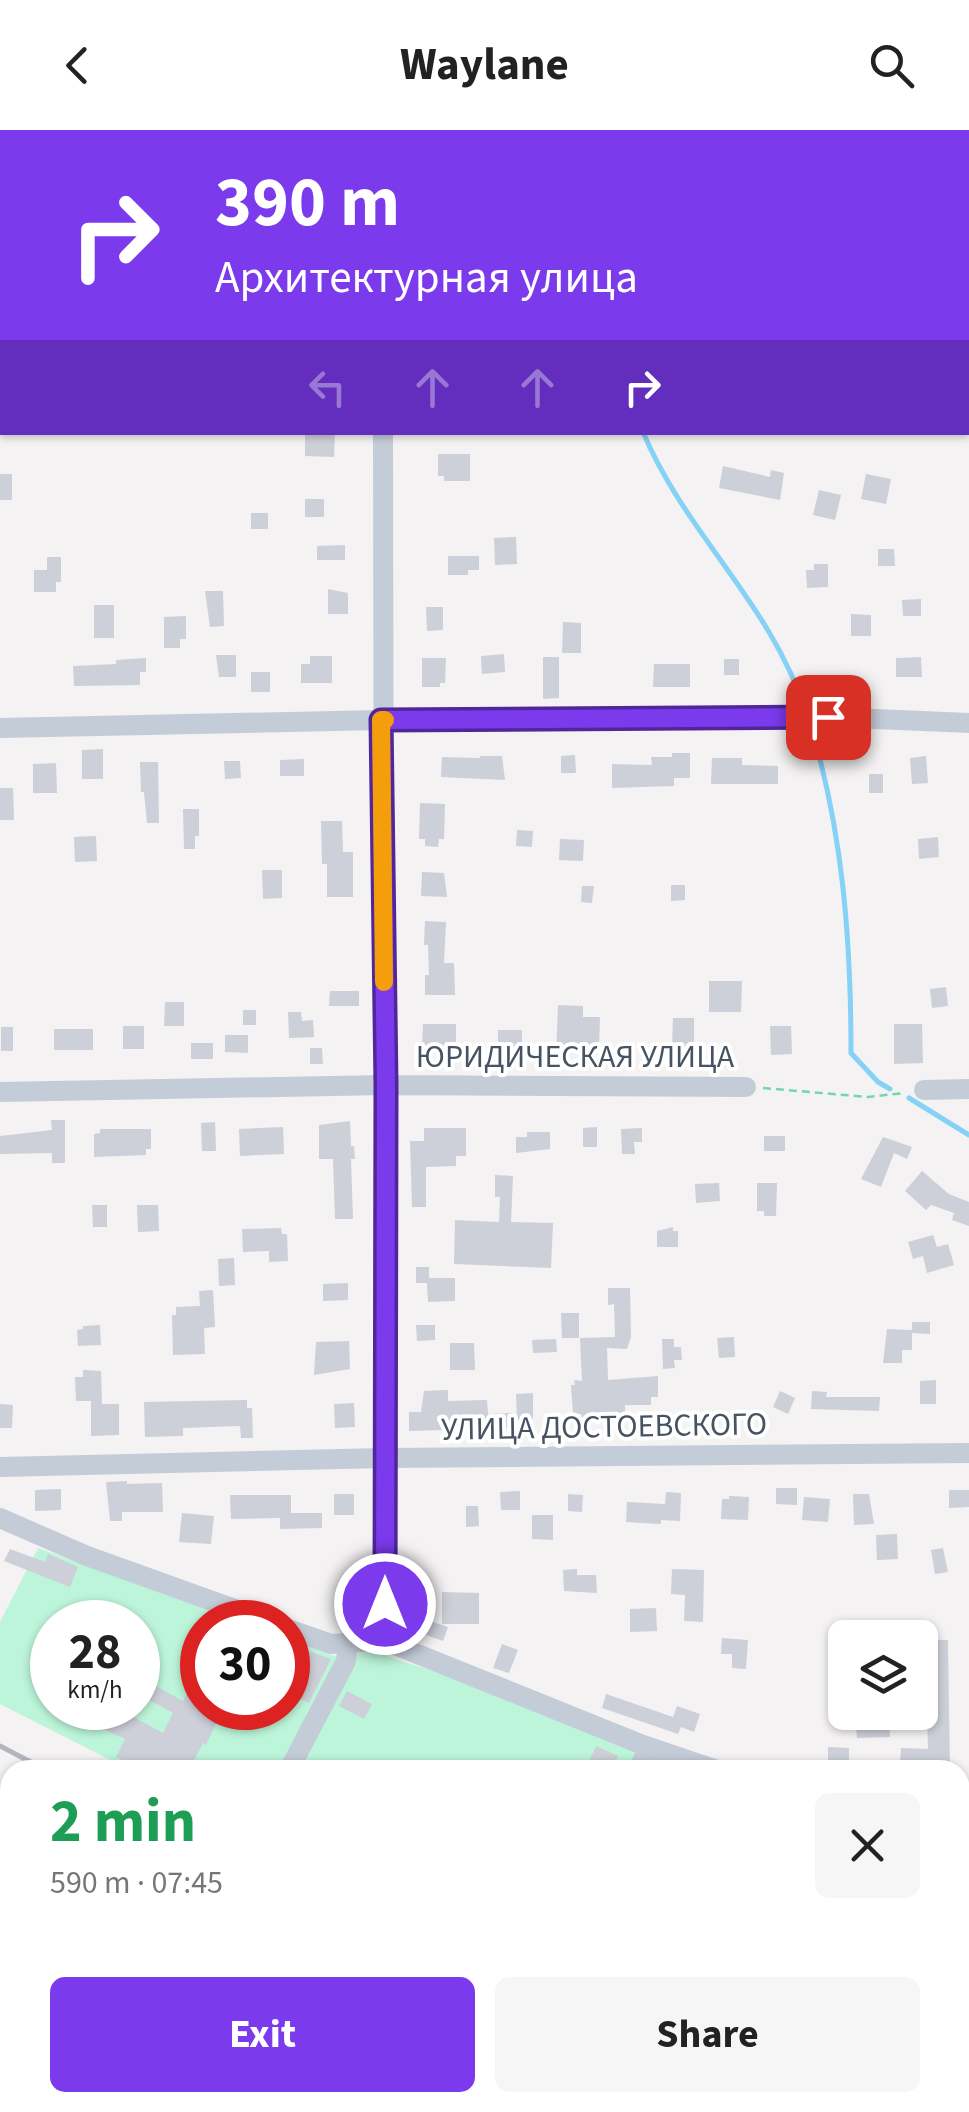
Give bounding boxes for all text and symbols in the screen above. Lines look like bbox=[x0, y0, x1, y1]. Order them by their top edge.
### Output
text: Waylane bbox=[400, 33, 569, 97]
icon: back bbox=[50, 38, 105, 93]
icon: search bbox=[864, 38, 919, 93]
text: 390 m bbox=[215, 153, 400, 253]
icon: right bbox=[50, 170, 180, 300]
text: Архитектурная улица bbox=[215, 246, 638, 310]
icon: left bbox=[300, 360, 355, 415]
icon: ahead bbox=[405, 360, 460, 415]
icon: ahead bbox=[510, 360, 565, 415]
icon: right bbox=[615, 360, 670, 415]
pin bbox=[786, 675, 871, 760]
icon: arrive bbox=[801, 690, 856, 745]
street label: ЮРИДИЧЕСКАЯ УЛИЦА bbox=[416, 1034, 735, 1080]
street label: УЛИЦА ДОСТОЕВСКОГО bbox=[441, 1401, 767, 1453]
position arrow bbox=[333, 1552, 437, 1656]
speed limit sign: 30 bbox=[180, 1600, 310, 1730]
text: 28 bbox=[69, 1617, 121, 1688]
map controls bbox=[828, 1620, 938, 1730]
button: layers bbox=[828, 1620, 938, 1730]
text: km/h bbox=[67, 1672, 123, 1708]
text: 2 min bbox=[50, 1780, 196, 1865]
button: close bbox=[815, 1793, 920, 1898]
text: 590 m · 07:45 bbox=[50, 1860, 223, 1906]
button: Exit bbox=[50, 1977, 475, 2092]
button: Share bbox=[495, 1977, 920, 2092]

